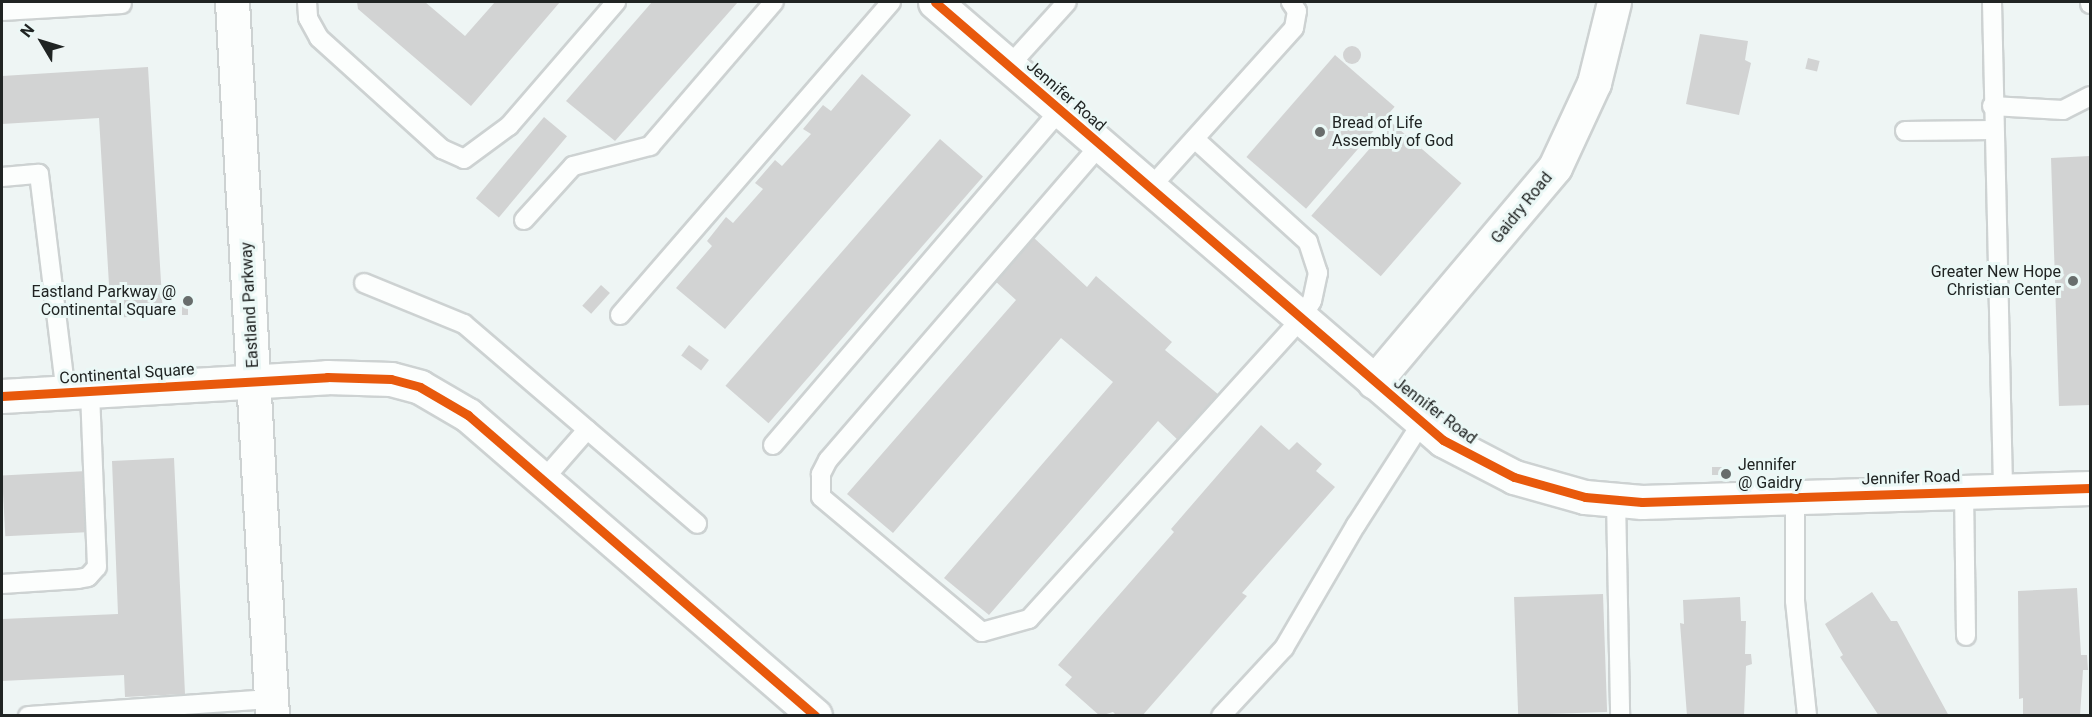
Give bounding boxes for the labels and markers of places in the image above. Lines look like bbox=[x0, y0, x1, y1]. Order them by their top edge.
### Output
place label: Bread of Life Assembly of God bbox=[1332, 113, 1454, 151]
marker: Bread of Life Assembly of God bbox=[1313, 125, 1327, 139]
place label: Greater New Hope Christian Center bbox=[1931, 262, 2061, 300]
marker: Greater New Hope Christian Center bbox=[2066, 274, 2080, 288]
place label: Eastland Parkway @ Continental Square bbox=[32, 282, 176, 320]
marker: Eastland Parkway @ Continental Square bbox=[181, 294, 195, 308]
place label: Jennifer @ Gaidry bbox=[1738, 455, 1802, 493]
marker: Jennifer @ Gaidry bbox=[1719, 467, 1733, 481]

